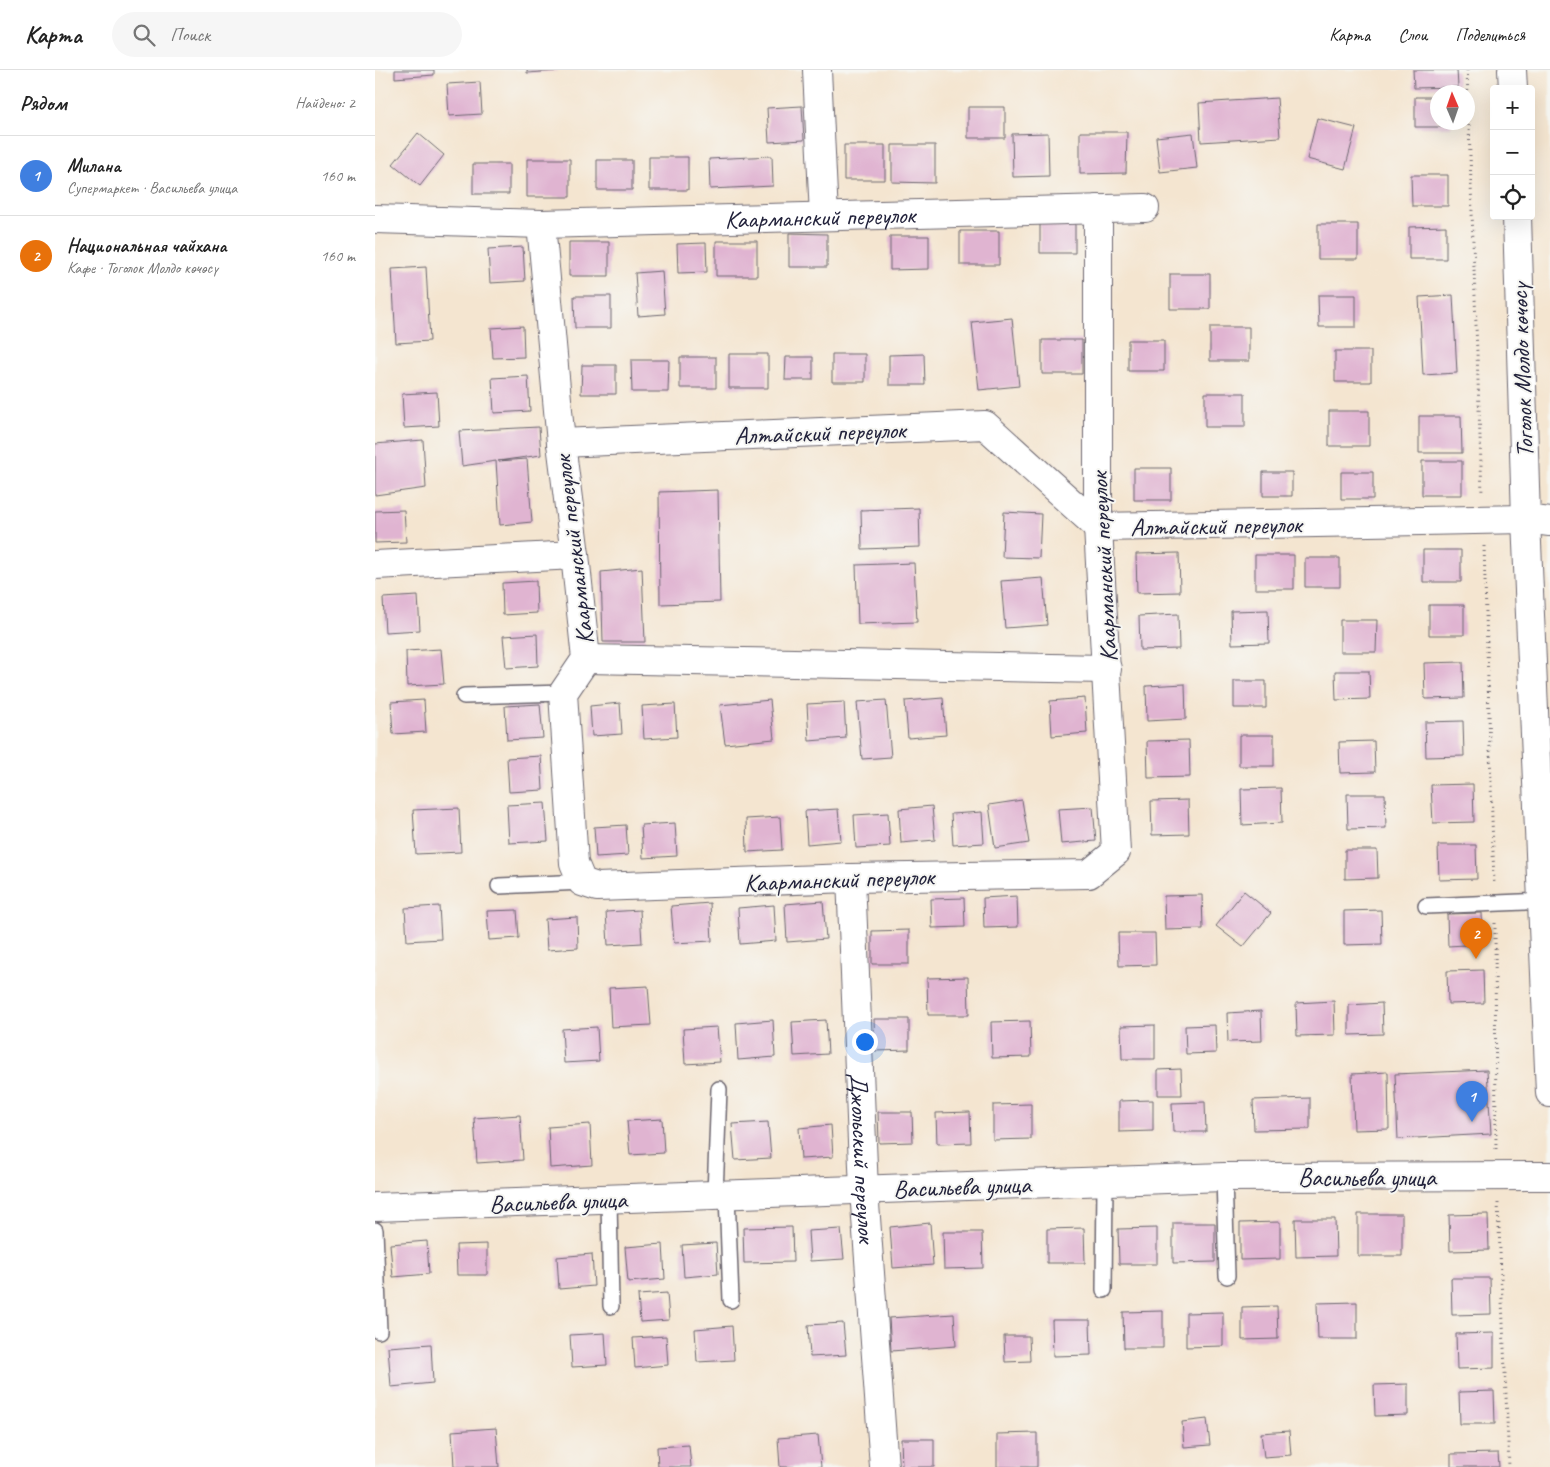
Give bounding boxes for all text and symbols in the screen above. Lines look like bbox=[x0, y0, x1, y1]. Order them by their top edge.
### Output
search box bbox=[112, 12, 462, 57]
text: Карта bbox=[25, 20, 82, 50]
icon: search bbox=[130, 21, 158, 49]
text: Поиск bbox=[170, 23, 210, 47]
text: Карта bbox=[1329, 24, 1370, 46]
text: Слои bbox=[1398, 24, 1427, 46]
text: Поделиться bbox=[1455, 24, 1525, 46]
north arrow bbox=[1430, 85, 1475, 130]
map controls bbox=[1490, 85, 1535, 220]
button: + bbox=[1490, 85, 1535, 130]
text: Рядом bbox=[20, 90, 67, 116]
text: Найдено: 2 bbox=[295, 93, 355, 113]
button: − bbox=[1490, 130, 1535, 175]
text: Милана bbox=[67, 154, 121, 178]
text: 1 bbox=[32, 166, 40, 186]
text: 160 m bbox=[321, 166, 355, 186]
button: locate bbox=[1490, 175, 1535, 220]
text: Супермаркет · Васильева улица bbox=[67, 178, 237, 198]
street label: Каарманский переулок bbox=[724, 199, 918, 236]
text: Национальная чайхана bbox=[67, 234, 227, 258]
text: 2 bbox=[32, 246, 40, 266]
text: 160 m bbox=[321, 246, 355, 266]
text: Кафе · Тоголок Молдо көчөсү bbox=[67, 258, 218, 278]
street label: Тоголок Молдо көчөсү bbox=[1503, 280, 1541, 458]
street label: Алтайский переулок bbox=[734, 414, 909, 452]
street label: Каарманский переулок bbox=[546, 451, 601, 646]
street label: Каарманский переулок bbox=[1083, 468, 1125, 663]
street label: Алтайский переулок bbox=[1130, 508, 1305, 543]
street label: Каарманский переулок bbox=[744, 861, 937, 899]
pin: 2 bbox=[1460, 918, 1492, 959]
your location bbox=[852, 1029, 878, 1055]
street label: Джольский переулок bbox=[842, 1072, 883, 1247]
pin: 1 bbox=[1456, 1081, 1488, 1122]
street label: Васильева улица bbox=[1298, 1162, 1438, 1194]
street label: Васильева улица bbox=[893, 1169, 1033, 1205]
street label: Васильева улица bbox=[489, 1184, 629, 1220]

